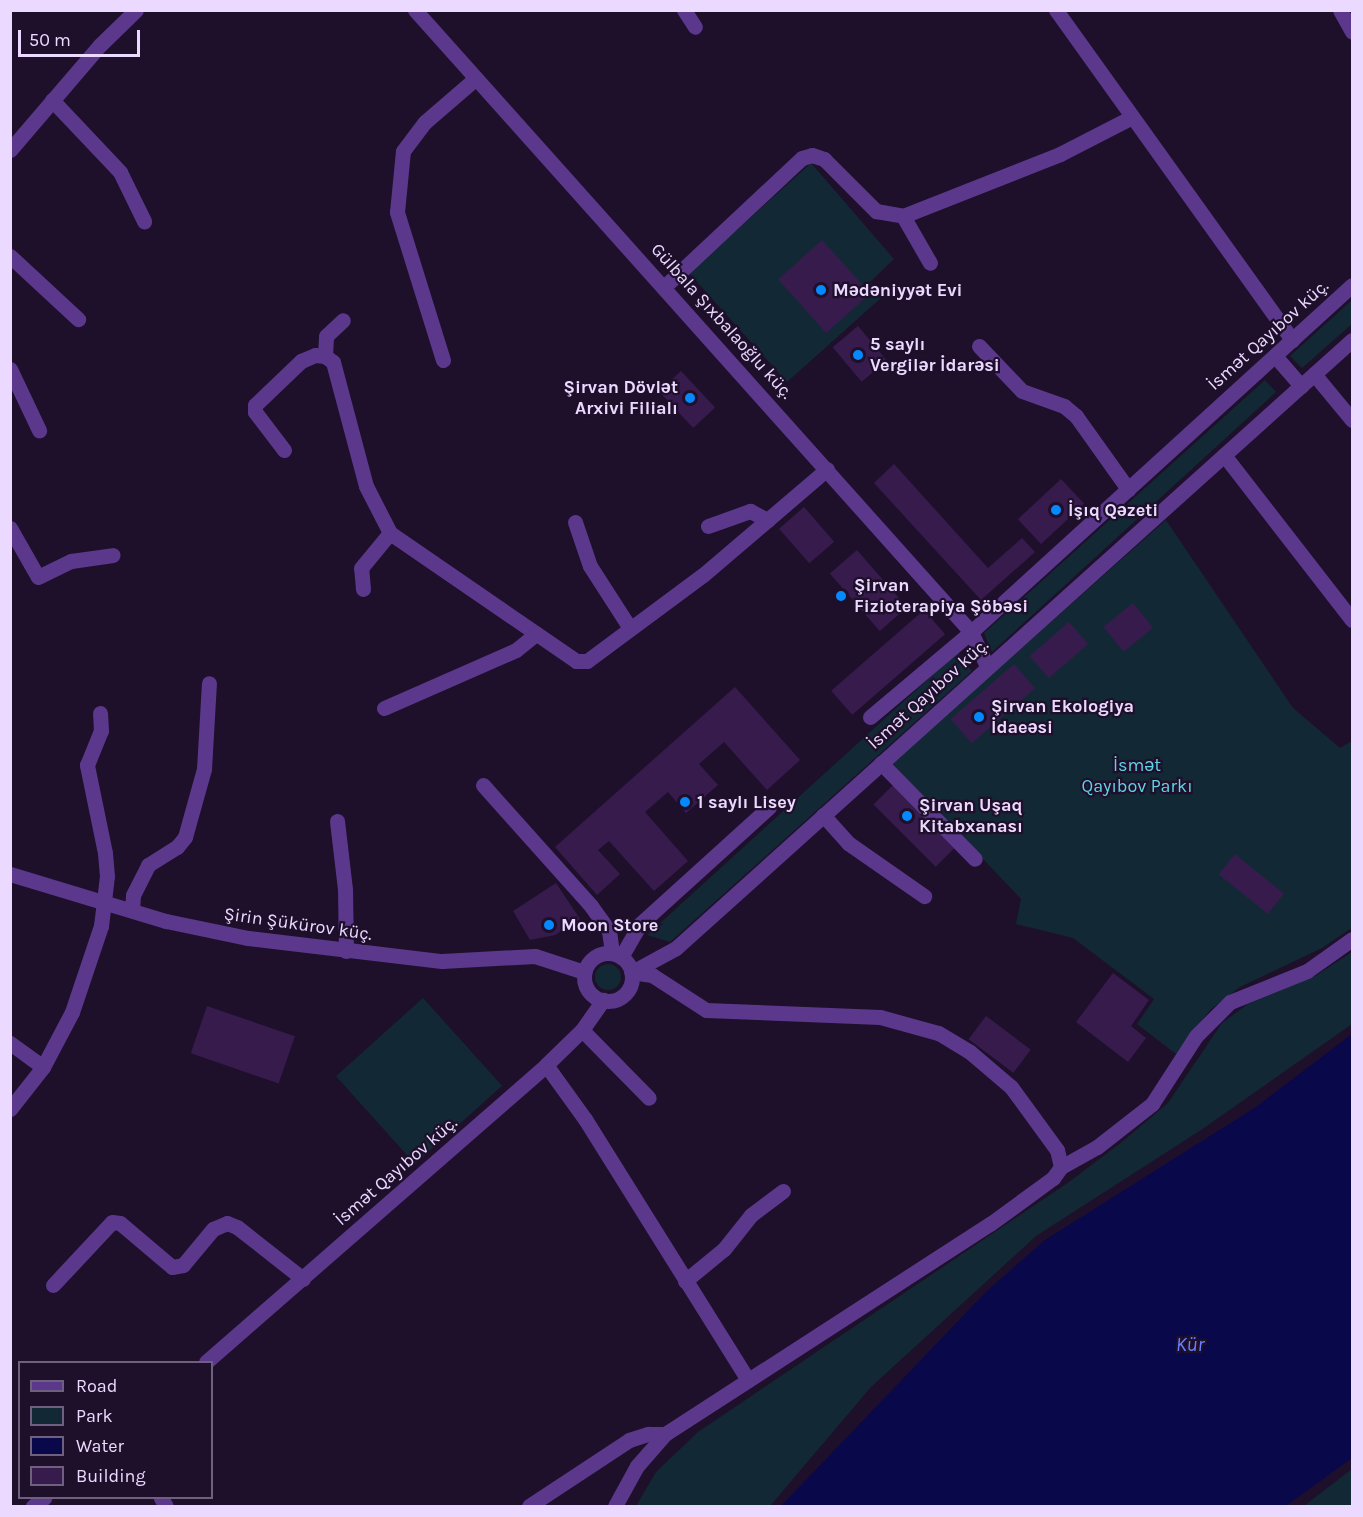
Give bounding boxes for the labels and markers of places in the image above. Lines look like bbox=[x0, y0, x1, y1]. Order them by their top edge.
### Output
place label: Mədəniyyət Evi bbox=[833, 279, 963, 301]
marker: Mədəniyyət Evi bbox=[814, 283, 828, 297]
place label: 5 saylı Vergilər İdarəsi bbox=[870, 334, 1000, 376]
marker: 5 saylı Vergilər İdarəsi bbox=[851, 348, 865, 362]
place label: Şirvan Dövlət Arxivi Filialı bbox=[563, 377, 678, 420]
marker: Şirvan Dövlət Arxivi Filialı bbox=[683, 391, 697, 405]
place label: İşıq Qəzeti bbox=[1068, 499, 1158, 521]
marker: İşıq Qəzeti bbox=[1049, 503, 1063, 517]
place label: Şirvan Fizioterapiya Şöbəsi bbox=[854, 575, 1028, 618]
marker: Şirvan Fizioterapiya Şöbəsi bbox=[832, 587, 850, 605]
place label: Şirvan Ekologiya İdaeəsi bbox=[991, 696, 1134, 738]
marker: Şirvan Ekologiya İdaeəsi bbox=[972, 710, 986, 724]
place label: 1 saylı Lisey bbox=[697, 791, 796, 813]
marker: 1 saylı Lisey bbox=[678, 795, 692, 809]
place label: Şirvan Uşaq Kitabxanası bbox=[919, 795, 1023, 838]
marker: Şirvan Uşaq Kitabxanası bbox=[900, 809, 914, 823]
place label: Moon Store bbox=[561, 914, 658, 936]
marker: Moon Store bbox=[542, 918, 556, 932]

